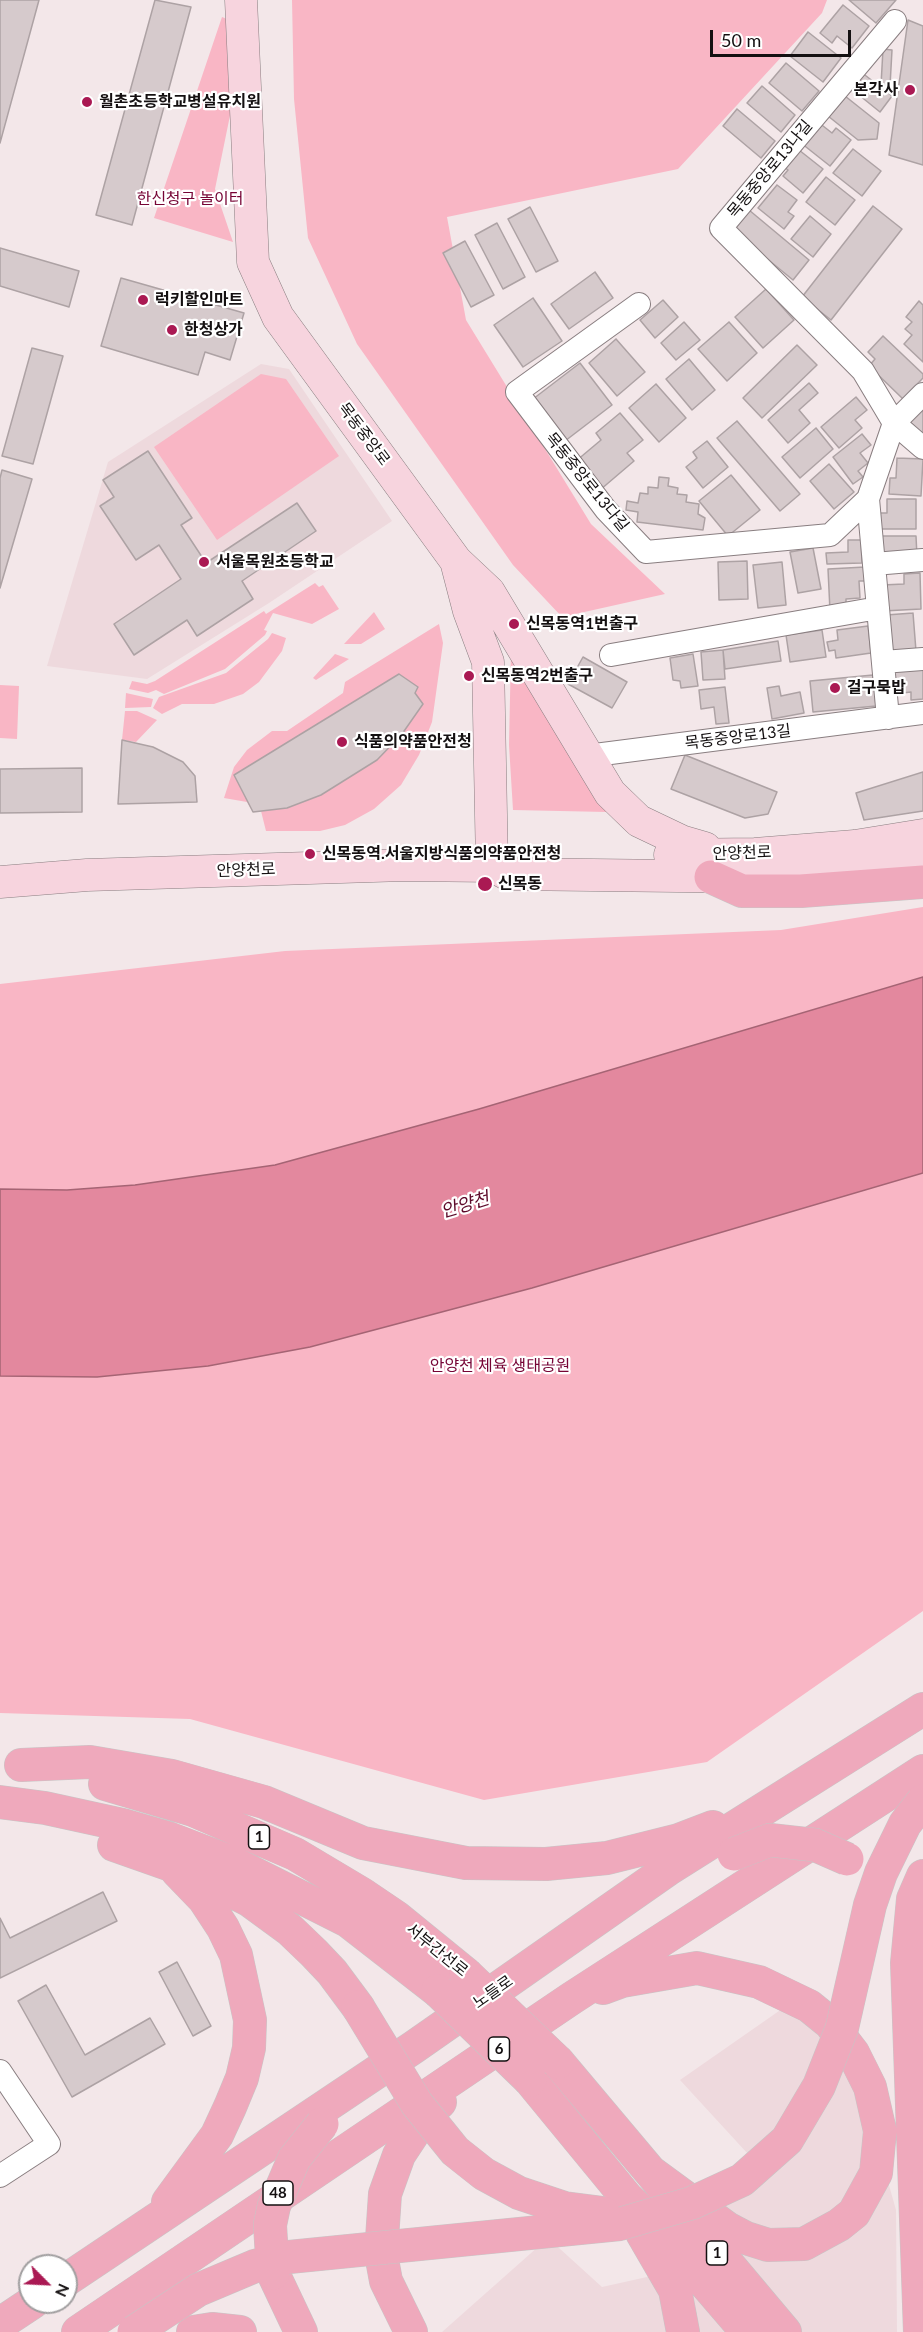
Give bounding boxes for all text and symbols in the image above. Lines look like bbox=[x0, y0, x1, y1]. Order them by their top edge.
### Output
scale bar bbox=[713, 18, 854, 56]
text: 50 m bbox=[721, 29, 761, 51]
place label: 본각사 bbox=[854, 80, 898, 100]
marker: 본각사 bbox=[903, 83, 917, 97]
place label: 월촌초등학교병설유치원 bbox=[99, 92, 261, 112]
marker: 월촌초등학교병설유치원 bbox=[80, 95, 94, 109]
street label: 목동중앙로13나길 bbox=[724, 116, 816, 222]
park label: 한신청구 놀이터 bbox=[136, 189, 244, 209]
place label: 럭키할인마트 bbox=[155, 290, 243, 310]
marker: 럭키할인마트 bbox=[136, 293, 150, 307]
place label: 한청상가 bbox=[184, 320, 243, 340]
marker: 한청상가 bbox=[165, 323, 179, 337]
street label: 목동중앙로 bbox=[334, 399, 394, 469]
street label: 목동중앙로13다길 bbox=[541, 429, 633, 535]
place label: 서울목원초등학교 bbox=[216, 552, 334, 572]
marker: 서울목원초등학교 bbox=[197, 555, 211, 569]
place label: 신목동역1번출구 bbox=[526, 614, 638, 634]
marker: 신목동역1번출구 bbox=[507, 617, 521, 631]
place label: 신목동역2번출구 bbox=[481, 666, 593, 686]
marker: 신목동역2번출구 bbox=[462, 669, 476, 683]
place label: 걸구묵밥 bbox=[847, 678, 906, 698]
marker: 걸구묵밥 bbox=[828, 681, 842, 695]
street label: 목동중앙로13길 bbox=[684, 721, 792, 753]
place label: 식품의약품안전청 bbox=[354, 732, 472, 752]
marker: 식품의약품안전청 bbox=[335, 735, 349, 749]
street label: 안양천로 bbox=[712, 842, 772, 864]
place label: 신목동역.서울지방식품의약품안전청 bbox=[322, 844, 561, 864]
marker: 신목동역.서울지방식품의약품안전청 bbox=[303, 847, 317, 861]
street label: 안양천로 bbox=[216, 859, 276, 881]
place label: 신목동 bbox=[498, 874, 542, 894]
marker: 신목동 bbox=[476, 875, 494, 893]
water label: 안양천 bbox=[438, 1187, 492, 1223]
park label: 안양천 체육 생태공원 bbox=[430, 1356, 570, 1376]
road number: 1 bbox=[248, 1825, 270, 1849]
street label: 서부간선로 bbox=[402, 1919, 472, 1981]
street label: 노들로 bbox=[469, 1971, 517, 2013]
road number: 6 bbox=[488, 2037, 510, 2061]
road number: 48 bbox=[263, 2181, 293, 2205]
road number: 1 bbox=[706, 2241, 728, 2265]
north arrow bbox=[18, 2254, 78, 2314]
text: N bbox=[52, 2281, 74, 2300]

